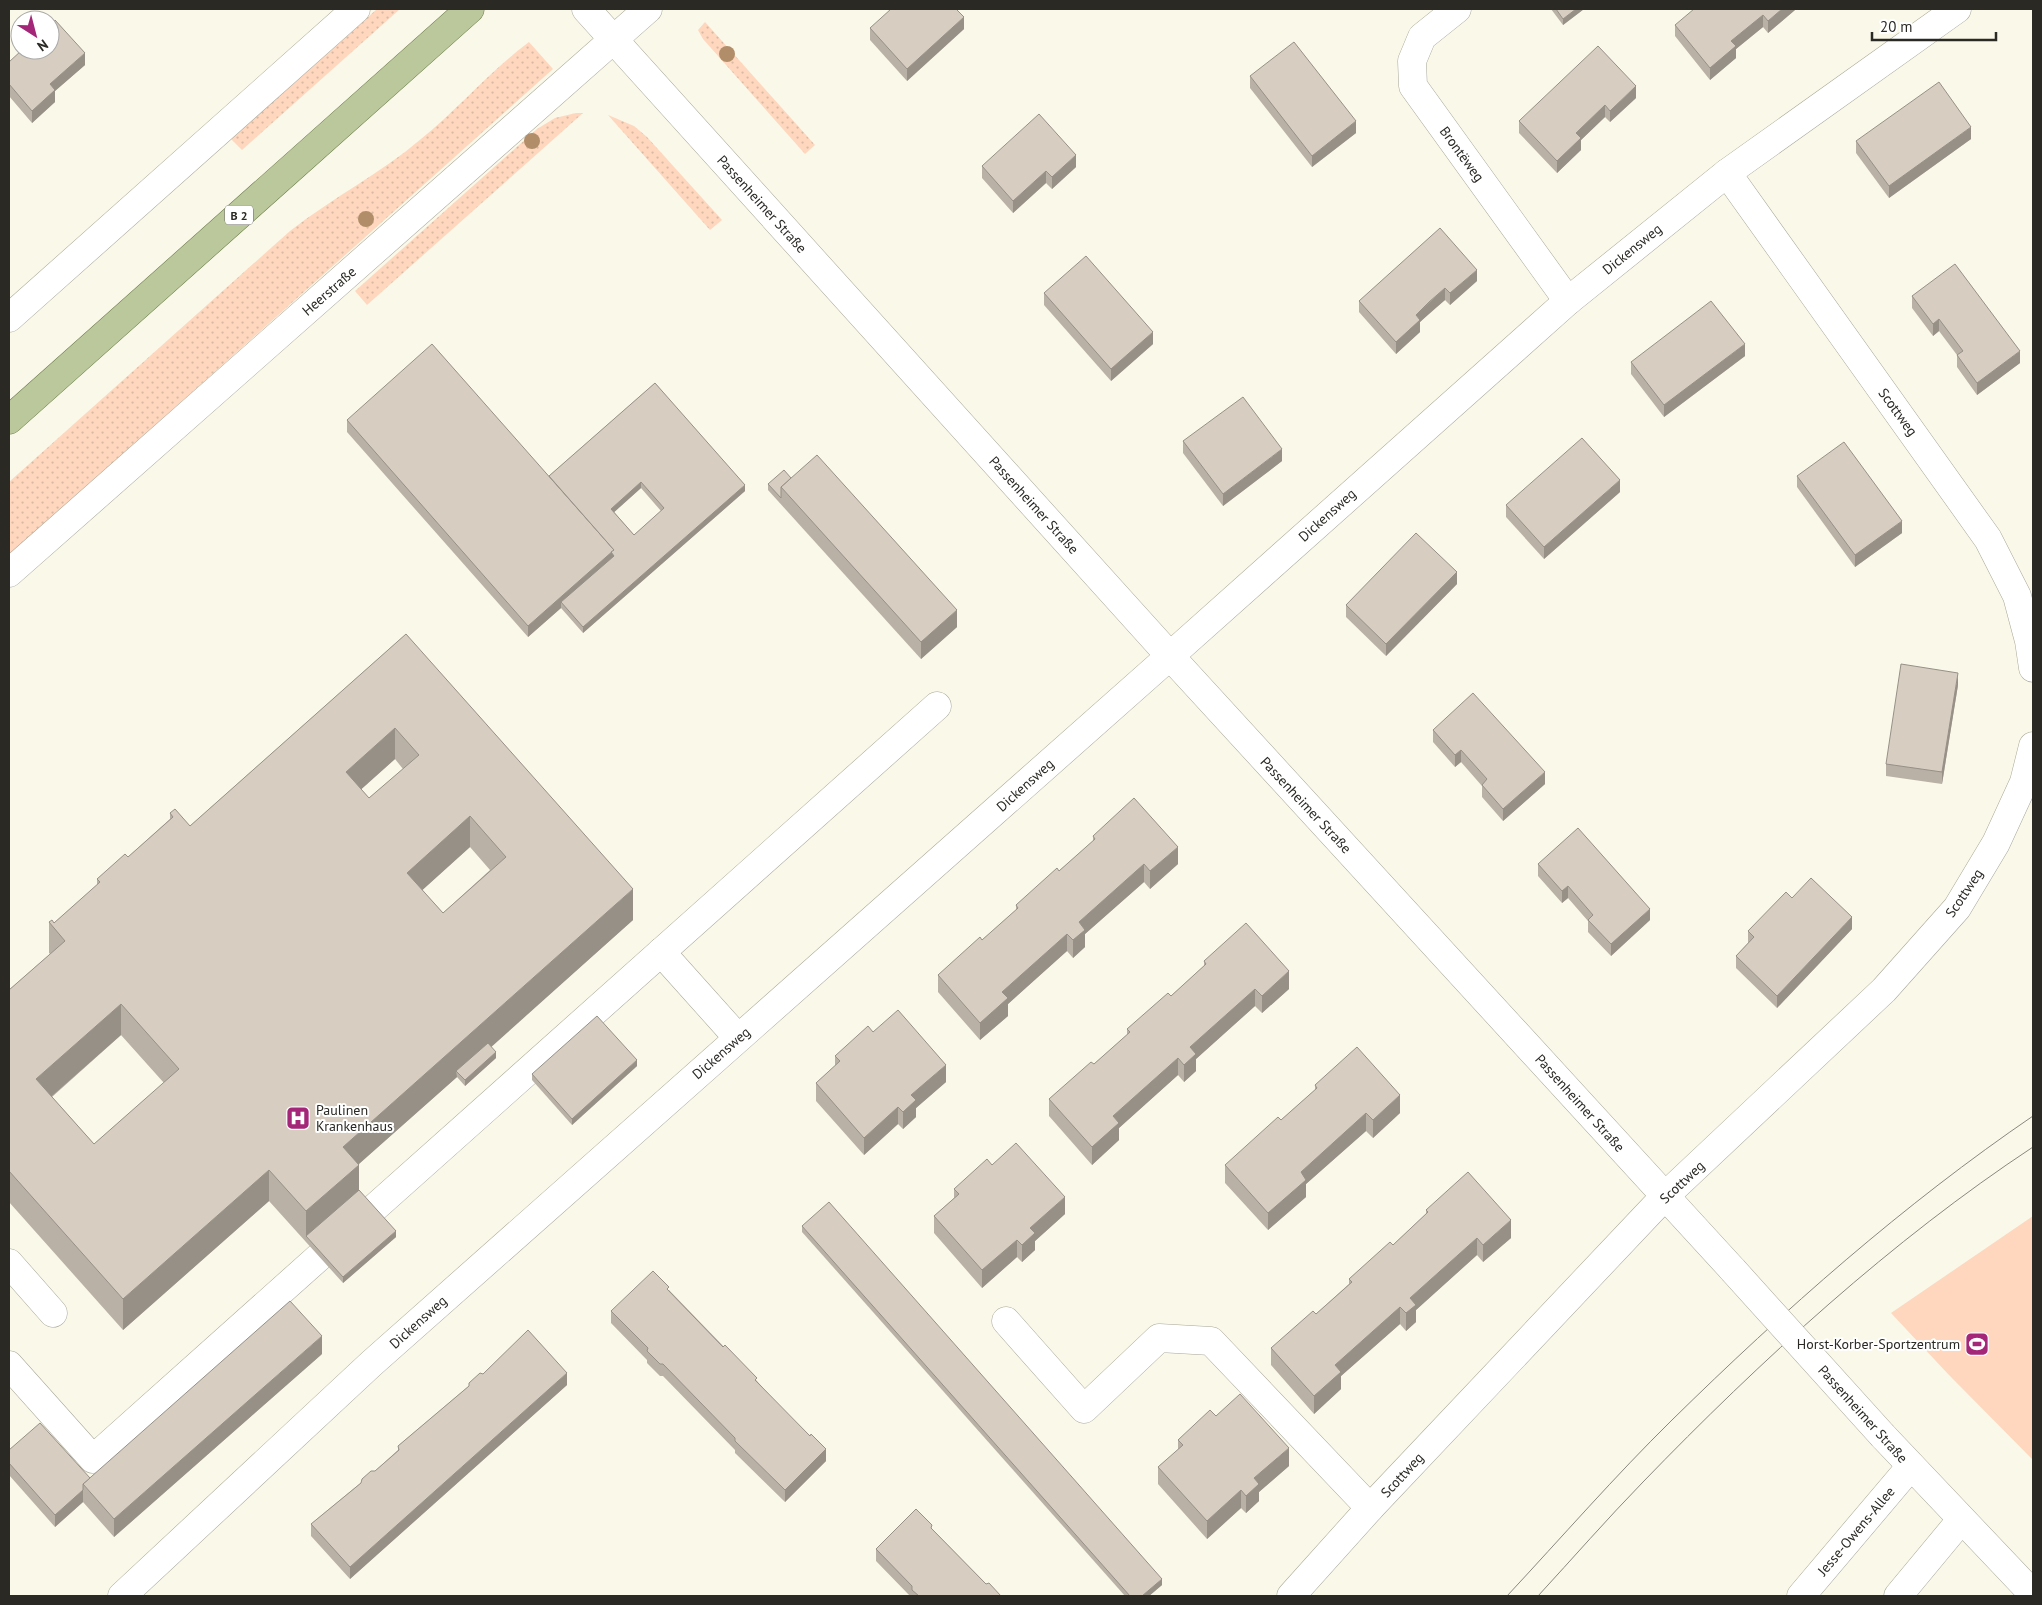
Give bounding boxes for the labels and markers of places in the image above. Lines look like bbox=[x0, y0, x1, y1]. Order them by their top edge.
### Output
place label: Paulinen Krankenhaus bbox=[316, 1101, 393, 1135]
hospital icon: Paulinen Krankenhaus bbox=[285, 1105, 311, 1131]
sports icon: Horst-Korber-Sportzentrum bbox=[1964, 1331, 1990, 1357]
place label: Horst-Korber-Sportzentrum bbox=[1797, 1335, 1960, 1353]

